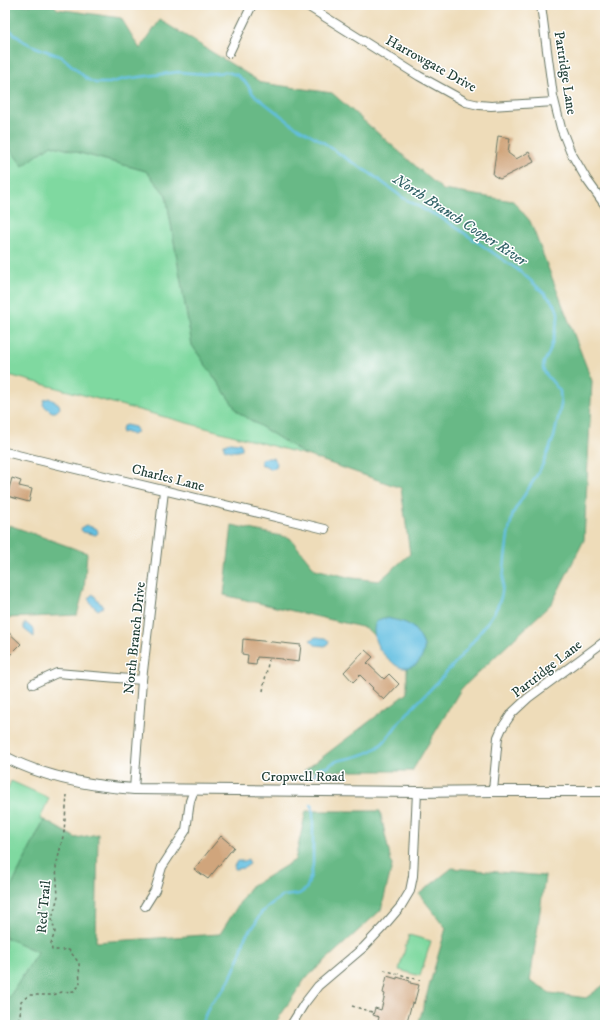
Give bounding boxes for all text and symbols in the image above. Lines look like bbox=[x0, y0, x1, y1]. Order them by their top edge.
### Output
street label: Partridge Lane bbox=[550, 30, 581, 116]
street label: Harrowgate Drive bbox=[382, 32, 480, 96]
water label: North Branch Cooper River bbox=[389, 169, 532, 271]
street label: Charles Lane bbox=[130, 460, 206, 496]
street label: North Branch Drive bbox=[120, 581, 150, 695]
street label: Partridge Lane bbox=[508, 636, 586, 702]
street label: Cropwell Road bbox=[261, 768, 345, 786]
street label: Red Trail bbox=[33, 879, 55, 934]

